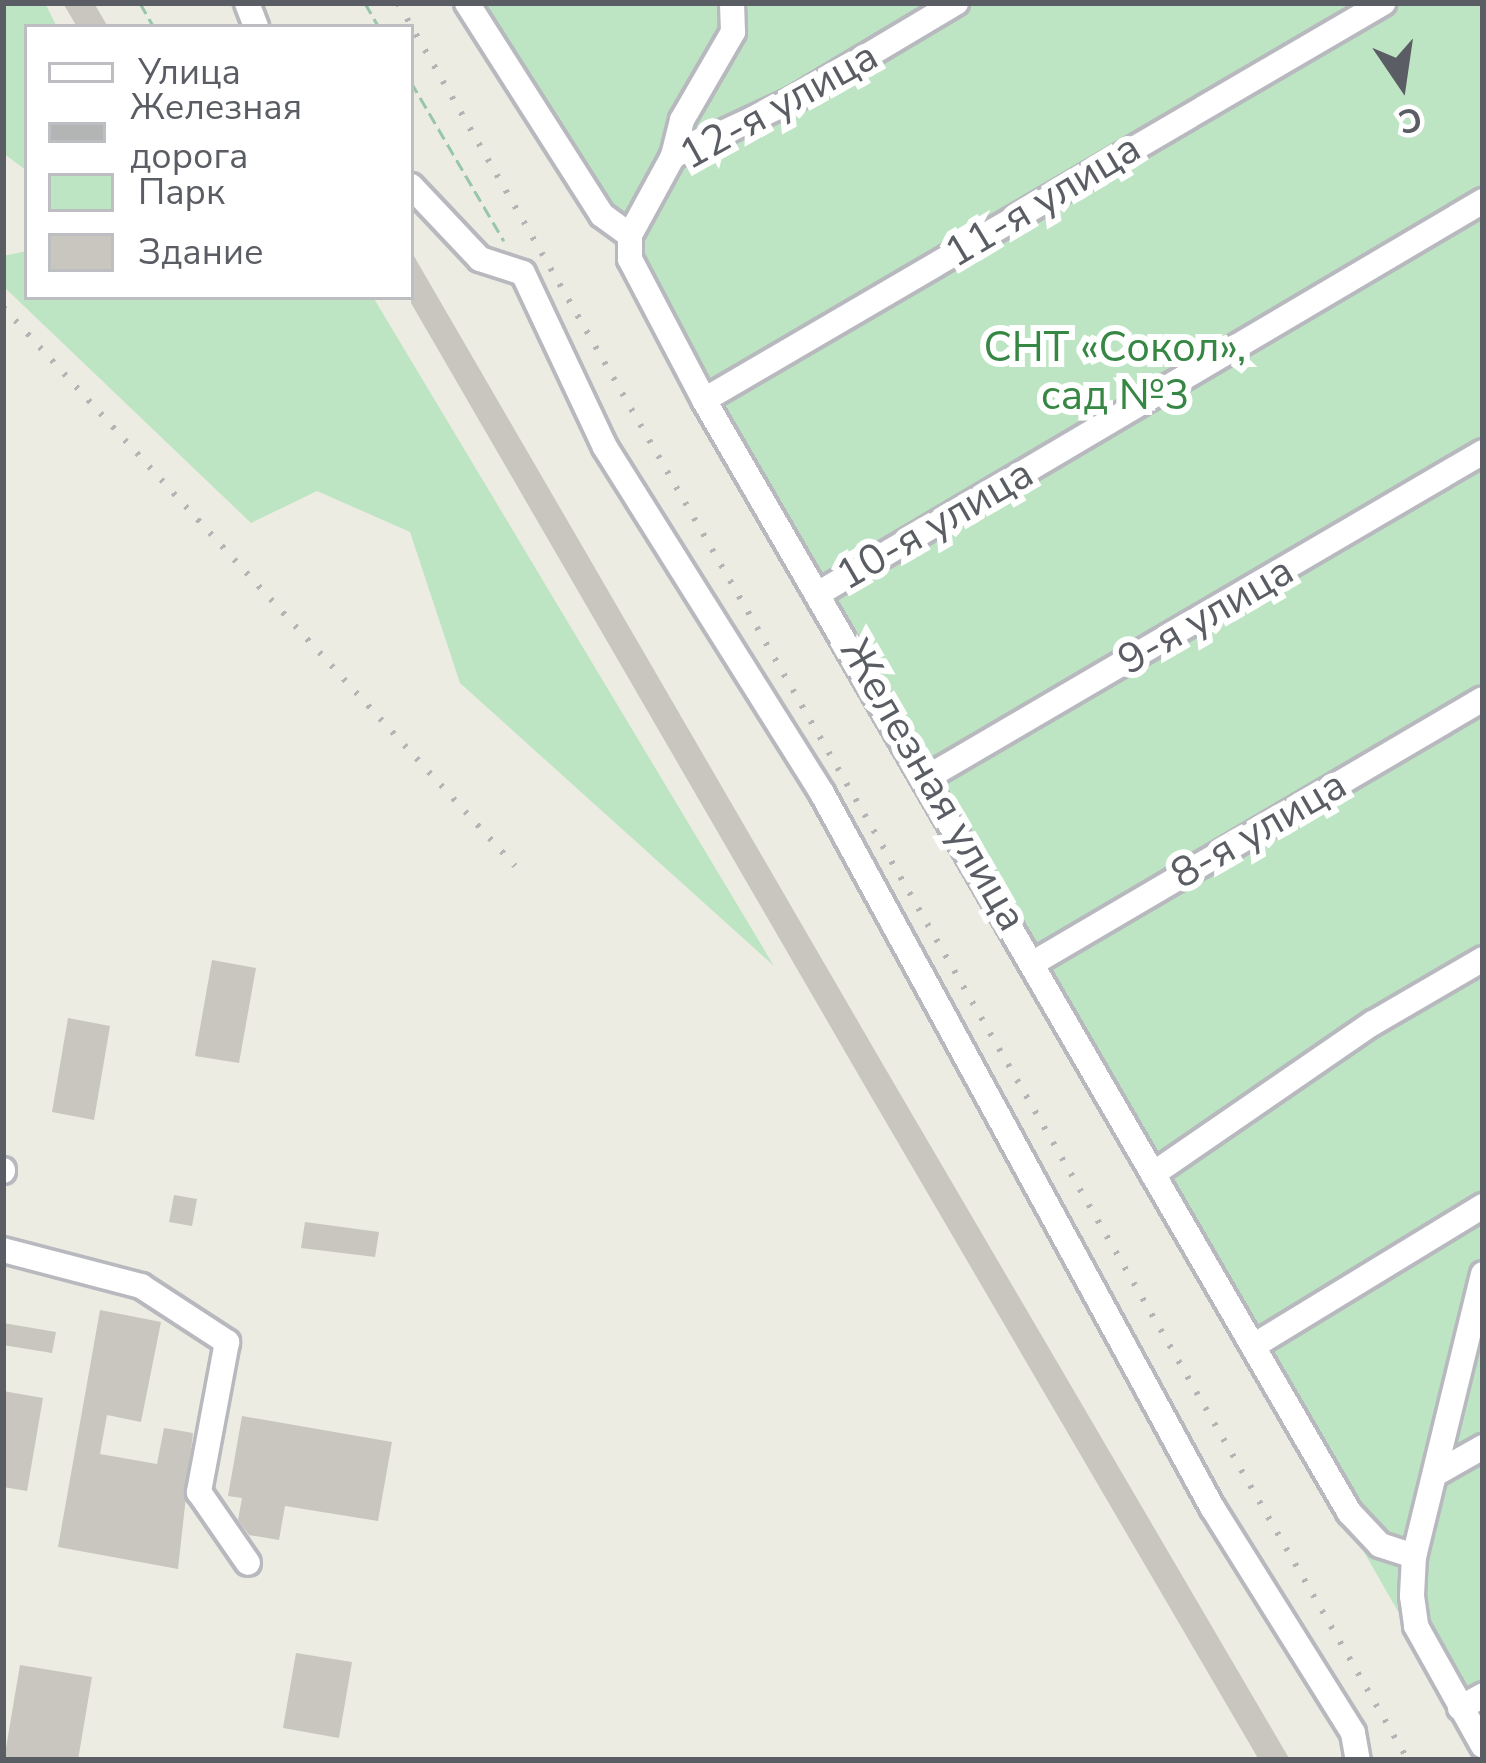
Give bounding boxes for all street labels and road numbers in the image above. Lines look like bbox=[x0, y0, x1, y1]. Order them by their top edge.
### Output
street label: 12-я улица bbox=[671, 31, 887, 181]
street label: 11-я улица bbox=[936, 123, 1150, 279]
street label: 10-я улица bbox=[828, 448, 1042, 602]
street label: 9-я улица bbox=[1110, 546, 1302, 686]
street label: Железная улица bbox=[829, 630, 1037, 940]
street label: 8-я улица bbox=[1163, 760, 1355, 900]

